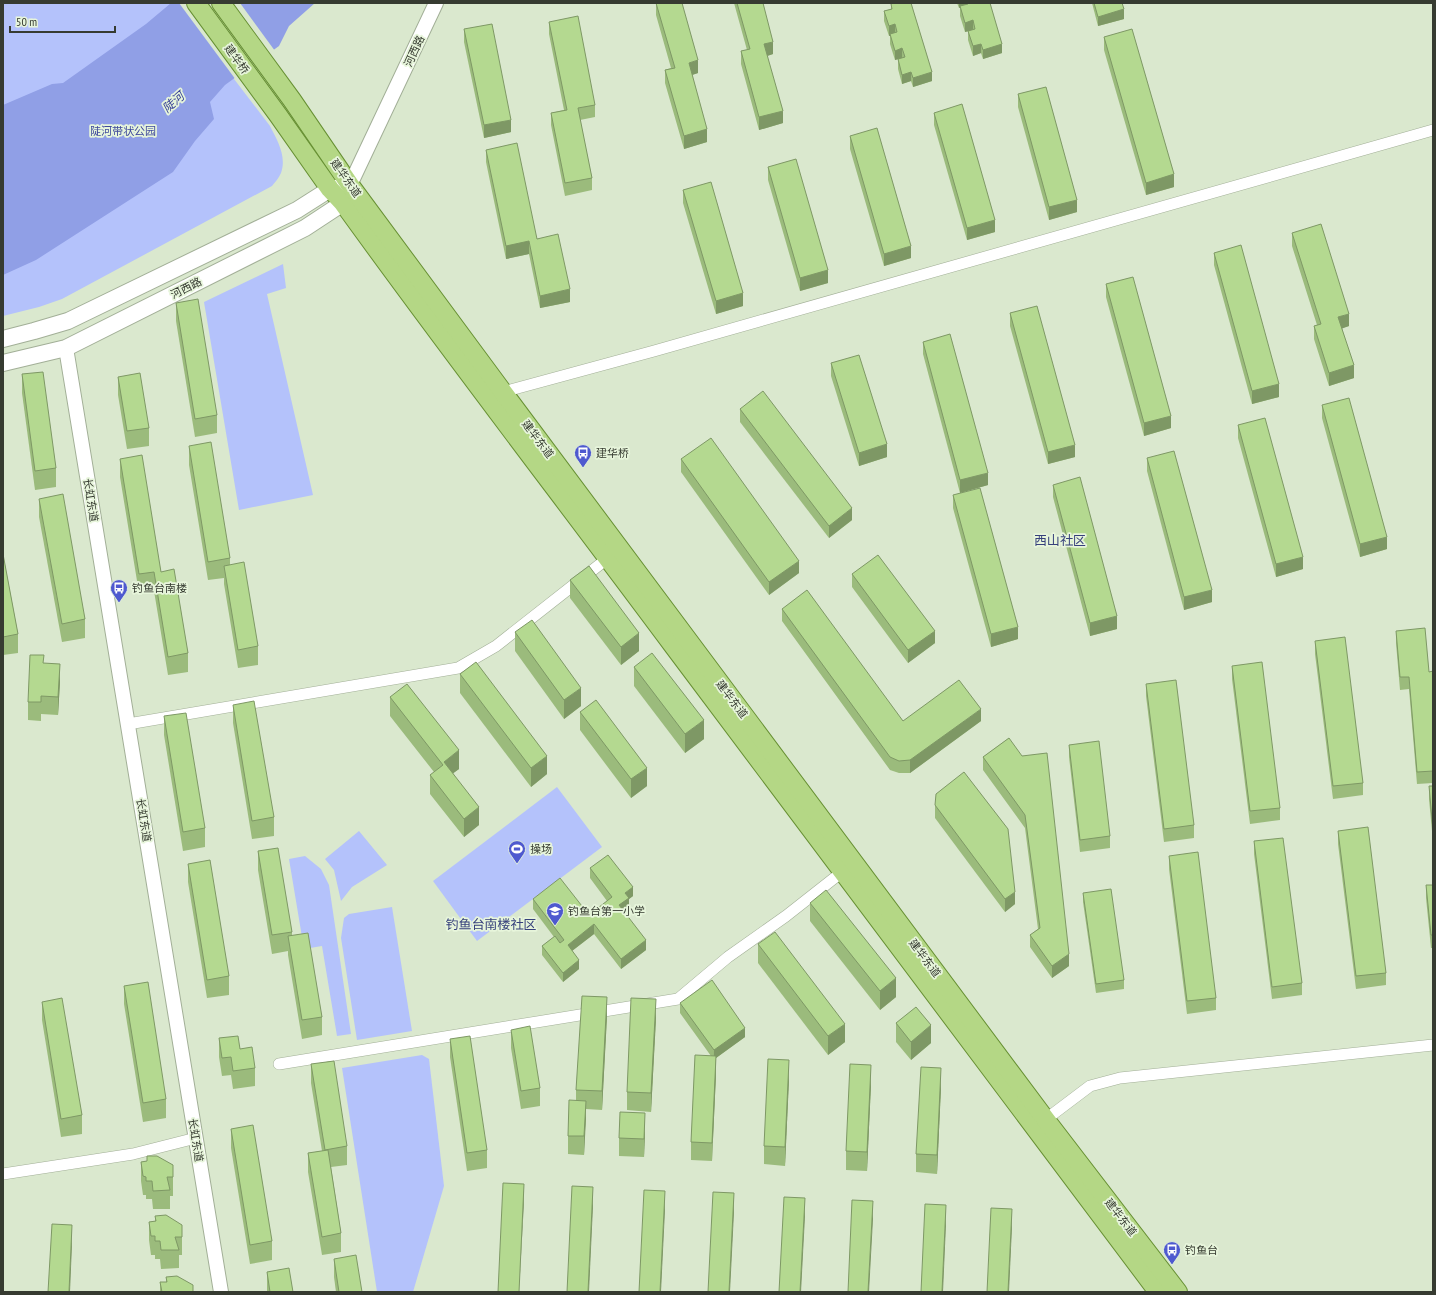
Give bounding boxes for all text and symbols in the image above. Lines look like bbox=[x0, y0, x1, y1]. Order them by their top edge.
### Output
scale bar bbox=[10, 8, 115, 34]
text: 50 m bbox=[16, 14, 37, 29]
street label: 河西路 bbox=[401, 33, 427, 69]
street label: 建华桥 bbox=[222, 42, 252, 76]
water label: 陡河 bbox=[159, 87, 188, 116]
park label: 陡河带状公园 bbox=[90, 124, 156, 138]
street label: 建华东道 bbox=[328, 156, 364, 200]
street label: 河西路 bbox=[168, 274, 204, 302]
street label: 建华东道 bbox=[519, 417, 557, 461]
bus stop icon: 建华桥 bbox=[573, 443, 593, 468]
place label: 建华桥 bbox=[596, 446, 629, 460]
street label: 长虹东道 bbox=[81, 477, 101, 523]
district label: 西山社区 bbox=[1034, 532, 1086, 549]
bus stop icon: 钓鱼台南楼 bbox=[109, 578, 129, 603]
place label: 钓鱼台南楼 bbox=[132, 581, 187, 595]
street label: 建华东道 bbox=[713, 677, 751, 721]
street label: 长虹东道 bbox=[134, 797, 154, 843]
sports icon: 操场 bbox=[507, 839, 527, 864]
place label: 操场 bbox=[530, 842, 552, 856]
school or university icon: 钓鱼台第一小学 bbox=[545, 901, 565, 926]
place label: 钓鱼台第一小学 bbox=[568, 904, 645, 918]
district label: 钓鱼台南楼社区 bbox=[445, 916, 537, 933]
street label: 建华东道 bbox=[906, 936, 944, 980]
street label: 长虹东道 bbox=[186, 1117, 206, 1163]
street label: 建华东道 bbox=[1102, 1195, 1140, 1239]
bus stop icon: 钓鱼台 bbox=[1162, 1240, 1182, 1265]
place label: 钓鱼台 bbox=[1185, 1243, 1218, 1257]

